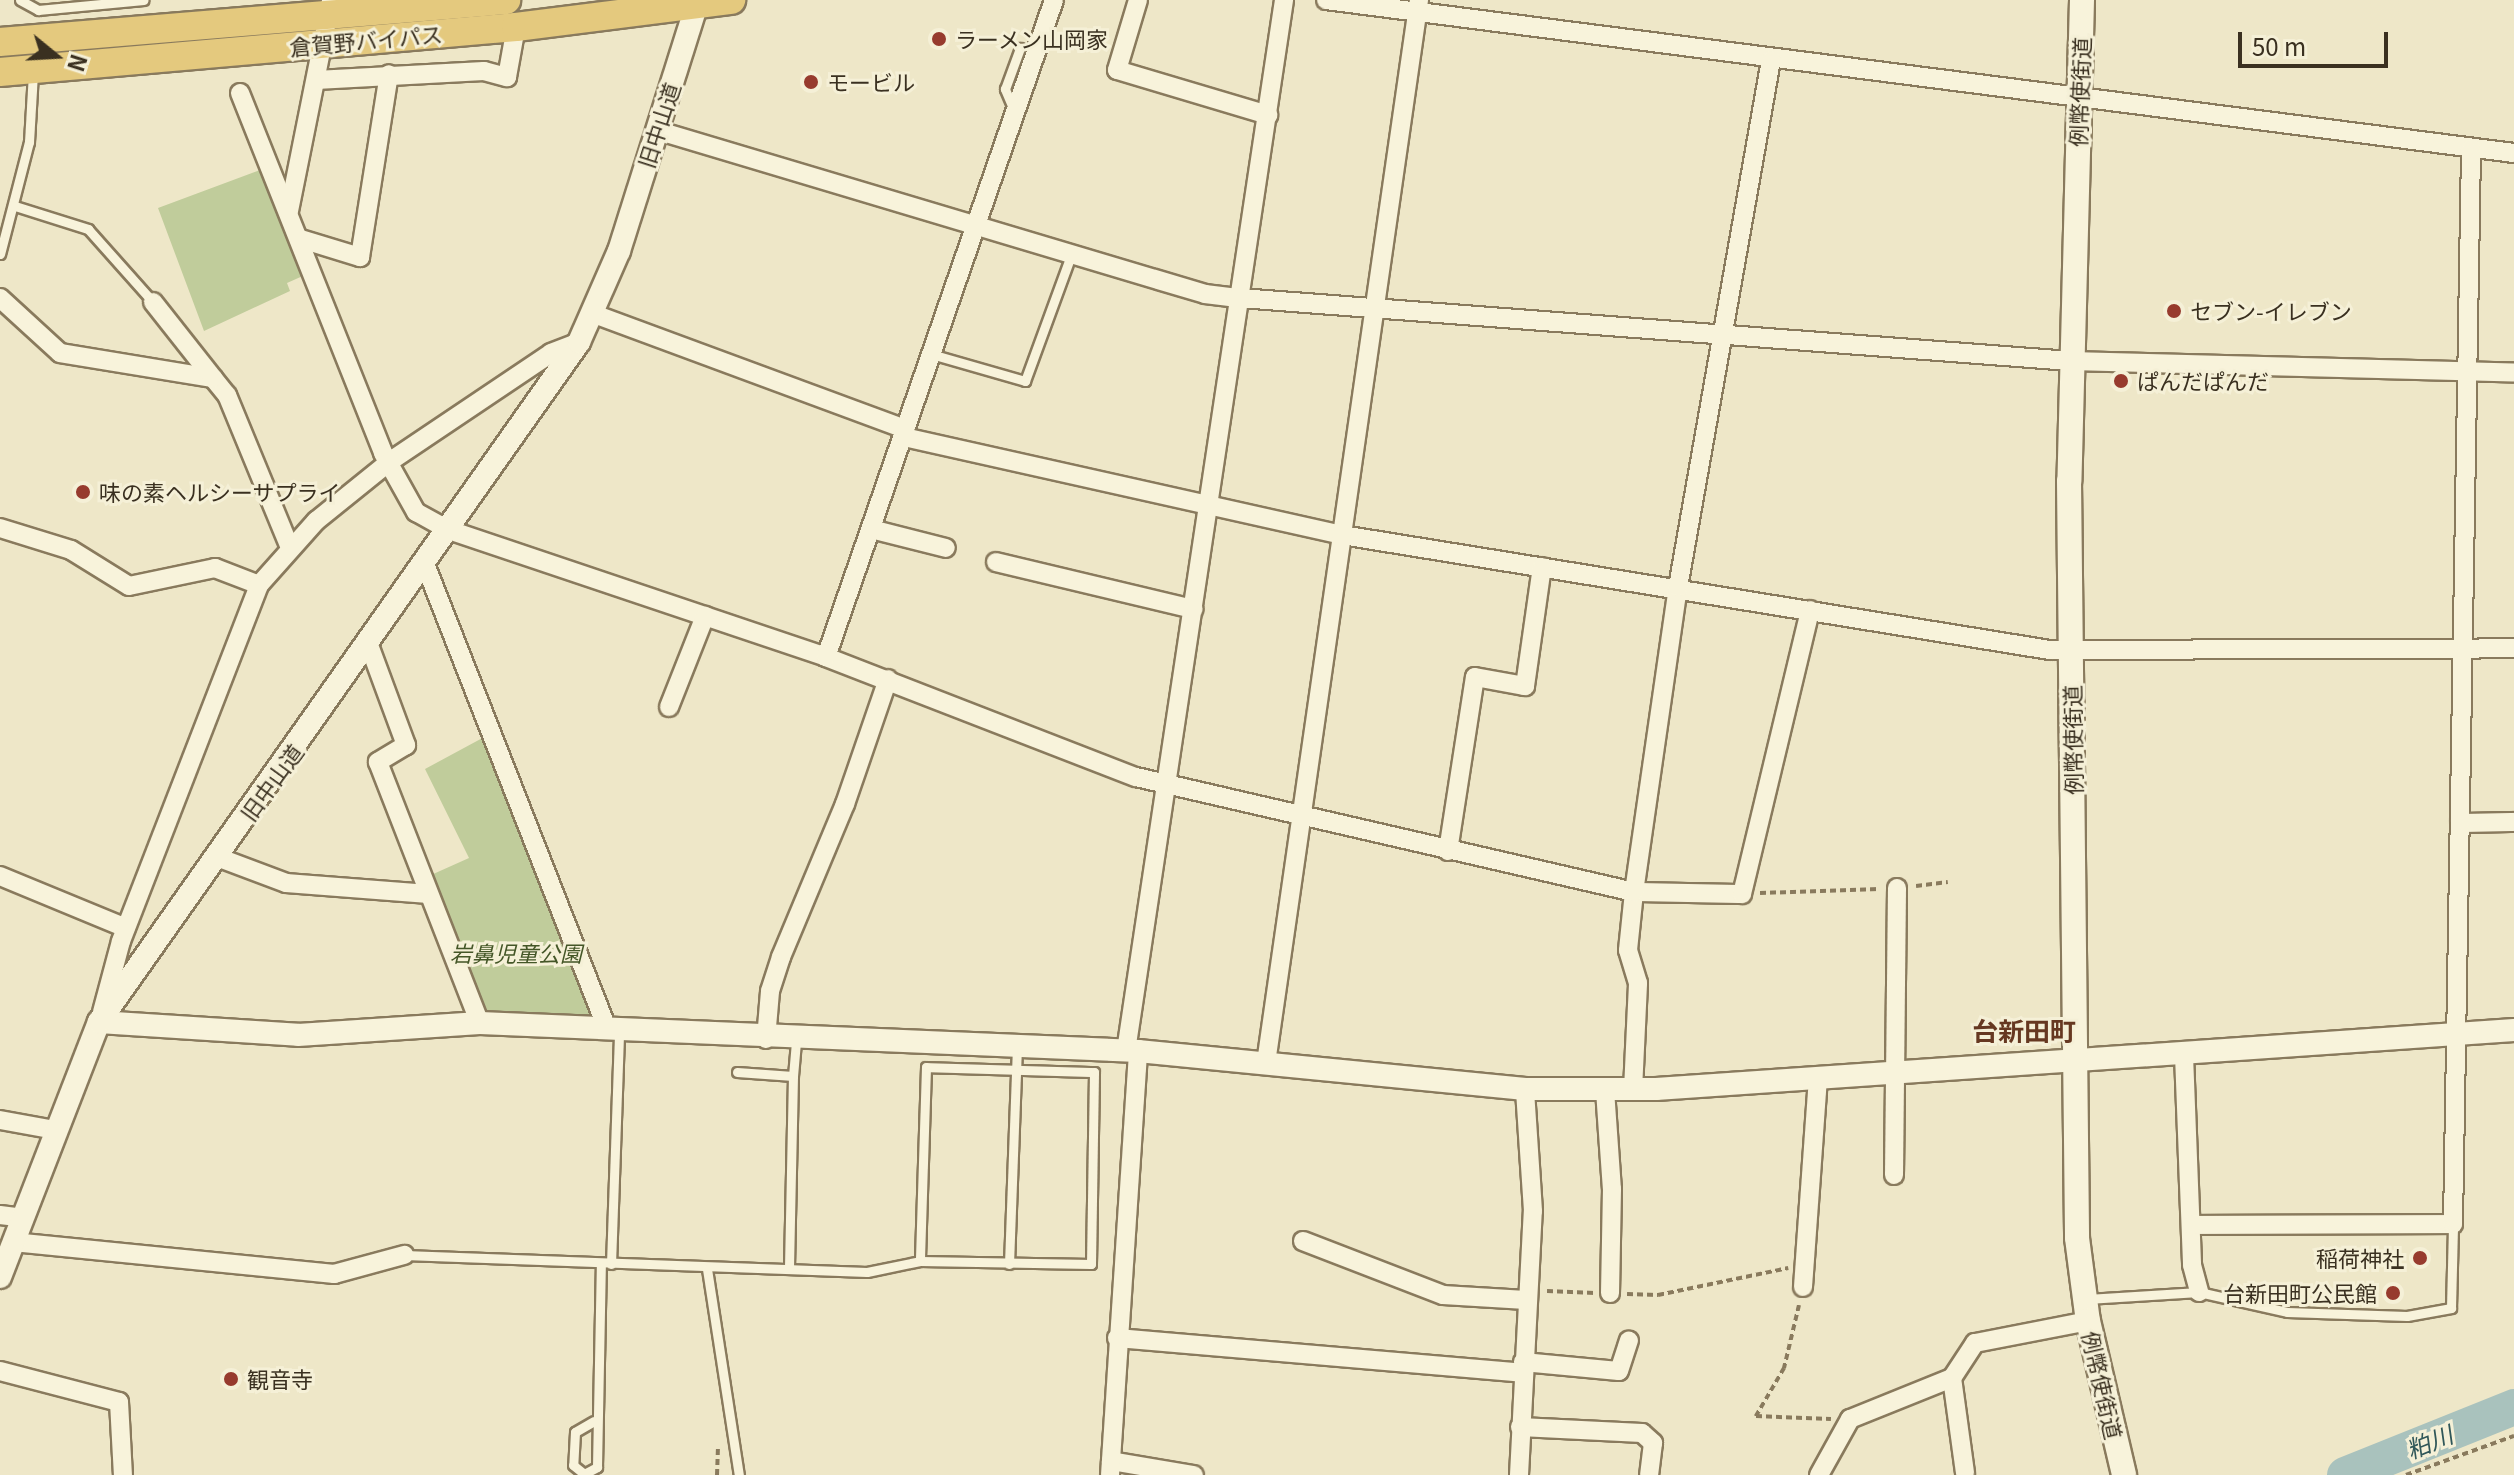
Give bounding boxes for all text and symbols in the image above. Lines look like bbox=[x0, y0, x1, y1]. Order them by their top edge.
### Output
north arrow bbox=[16, 16, 96, 96]
scale bar bbox=[2242, 16, 2392, 66]
street label: 倉賀野バイパス bbox=[288, 20, 444, 60]
place label: ラーメン山岡家 bbox=[955, 26, 1109, 52]
text: 50 m bbox=[2252, 28, 2306, 63]
marker: ラーメン山岡家 bbox=[930, 30, 948, 48]
street label: 例幣使街道 bbox=[2064, 37, 2094, 147]
text: N bbox=[61, 51, 97, 76]
place label: モービル bbox=[827, 69, 915, 95]
marker: モービル bbox=[802, 73, 820, 91]
street label: 旧中山道 bbox=[632, 79, 684, 171]
place label: セブン-イレブン bbox=[2190, 298, 2352, 324]
marker: セブン-イレブン bbox=[2165, 302, 2183, 320]
place label: ぱんだぱんだ bbox=[2137, 368, 2269, 394]
marker: ぱんだぱんだ bbox=[2112, 372, 2130, 390]
place label: 味の素ヘルシーサプライ bbox=[99, 479, 341, 505]
marker: 味の素ヘルシーサプライ bbox=[74, 483, 92, 501]
street label: 例幣使街道 bbox=[2058, 685, 2086, 795]
street label: 旧中山道 bbox=[234, 739, 308, 825]
park label: 岩鼻児童公園 bbox=[450, 940, 582, 966]
district label: 台新田町 bbox=[1972, 1014, 2076, 1046]
place label: 稲荷神社 bbox=[2316, 1245, 2404, 1271]
marker: 稲荷神社 bbox=[2411, 1249, 2429, 1267]
place label: 台新田町公民館 bbox=[2223, 1280, 2377, 1306]
marker: 台新田町公民館 bbox=[2384, 1284, 2402, 1302]
street label: 例幣使街道 bbox=[2078, 1328, 2128, 1442]
place label: 観音寺 bbox=[247, 1366, 313, 1392]
marker: 観音寺 bbox=[222, 1370, 240, 1388]
water label: 粕川 bbox=[2401, 1419, 2457, 1463]

